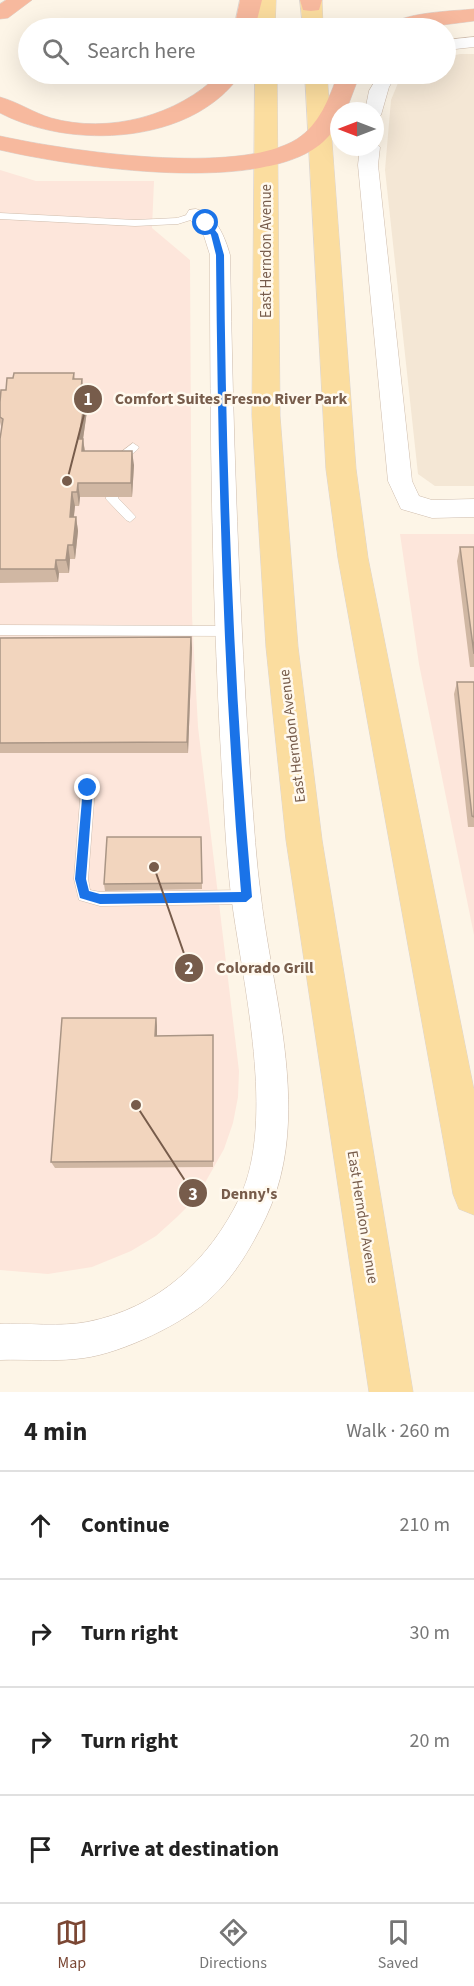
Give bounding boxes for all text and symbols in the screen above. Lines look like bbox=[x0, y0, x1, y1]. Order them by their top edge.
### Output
search box bbox=[18, 18, 456, 84]
icon: search bbox=[39, 35, 72, 68]
text: Search here bbox=[87, 35, 195, 67]
north arrow bbox=[330, 102, 384, 156]
street label: East Herndon Avenue bbox=[256, 184, 277, 318]
route start bbox=[192, 209, 218, 235]
callout: Comfort Suites Fresno River Park bbox=[73, 382, 359, 416]
text: 1 bbox=[83, 387, 93, 412]
text: Comfort Suites Fresno River Park bbox=[115, 388, 347, 410]
street label: East Herndon Avenue bbox=[274, 668, 311, 804]
route end bbox=[74, 774, 100, 800]
callout: Colorado Grill bbox=[174, 951, 326, 985]
text: 2 bbox=[184, 956, 194, 981]
text: Colorado Grill bbox=[216, 957, 314, 979]
street label: East Herndon Avenue bbox=[342, 1149, 383, 1285]
callout: Denny's bbox=[178, 1176, 289, 1210]
text: 3 bbox=[188, 1182, 198, 1207]
text: Denny's bbox=[221, 1183, 277, 1205]
text: 4 min bbox=[24, 1413, 87, 1450]
text: Walk · 260 m bbox=[346, 1417, 450, 1445]
icon: ahead bbox=[24, 1509, 57, 1542]
text: Continue bbox=[81, 1509, 170, 1541]
text: 210 m bbox=[400, 1511, 450, 1539]
icon: right bbox=[24, 1617, 57, 1650]
text: Turn right bbox=[81, 1617, 178, 1649]
text: 30 m bbox=[410, 1619, 450, 1647]
icon: right bbox=[24, 1725, 57, 1758]
text: Turn right bbox=[81, 1725, 178, 1757]
text: 20 m bbox=[410, 1727, 450, 1755]
icon: arrive bbox=[24, 1833, 57, 1866]
text: Arrive at destination bbox=[81, 1833, 279, 1865]
tab: Map bbox=[55, 1916, 88, 1974]
tab: Directions bbox=[199, 1916, 267, 1974]
tab: Saved bbox=[378, 1916, 419, 1974]

